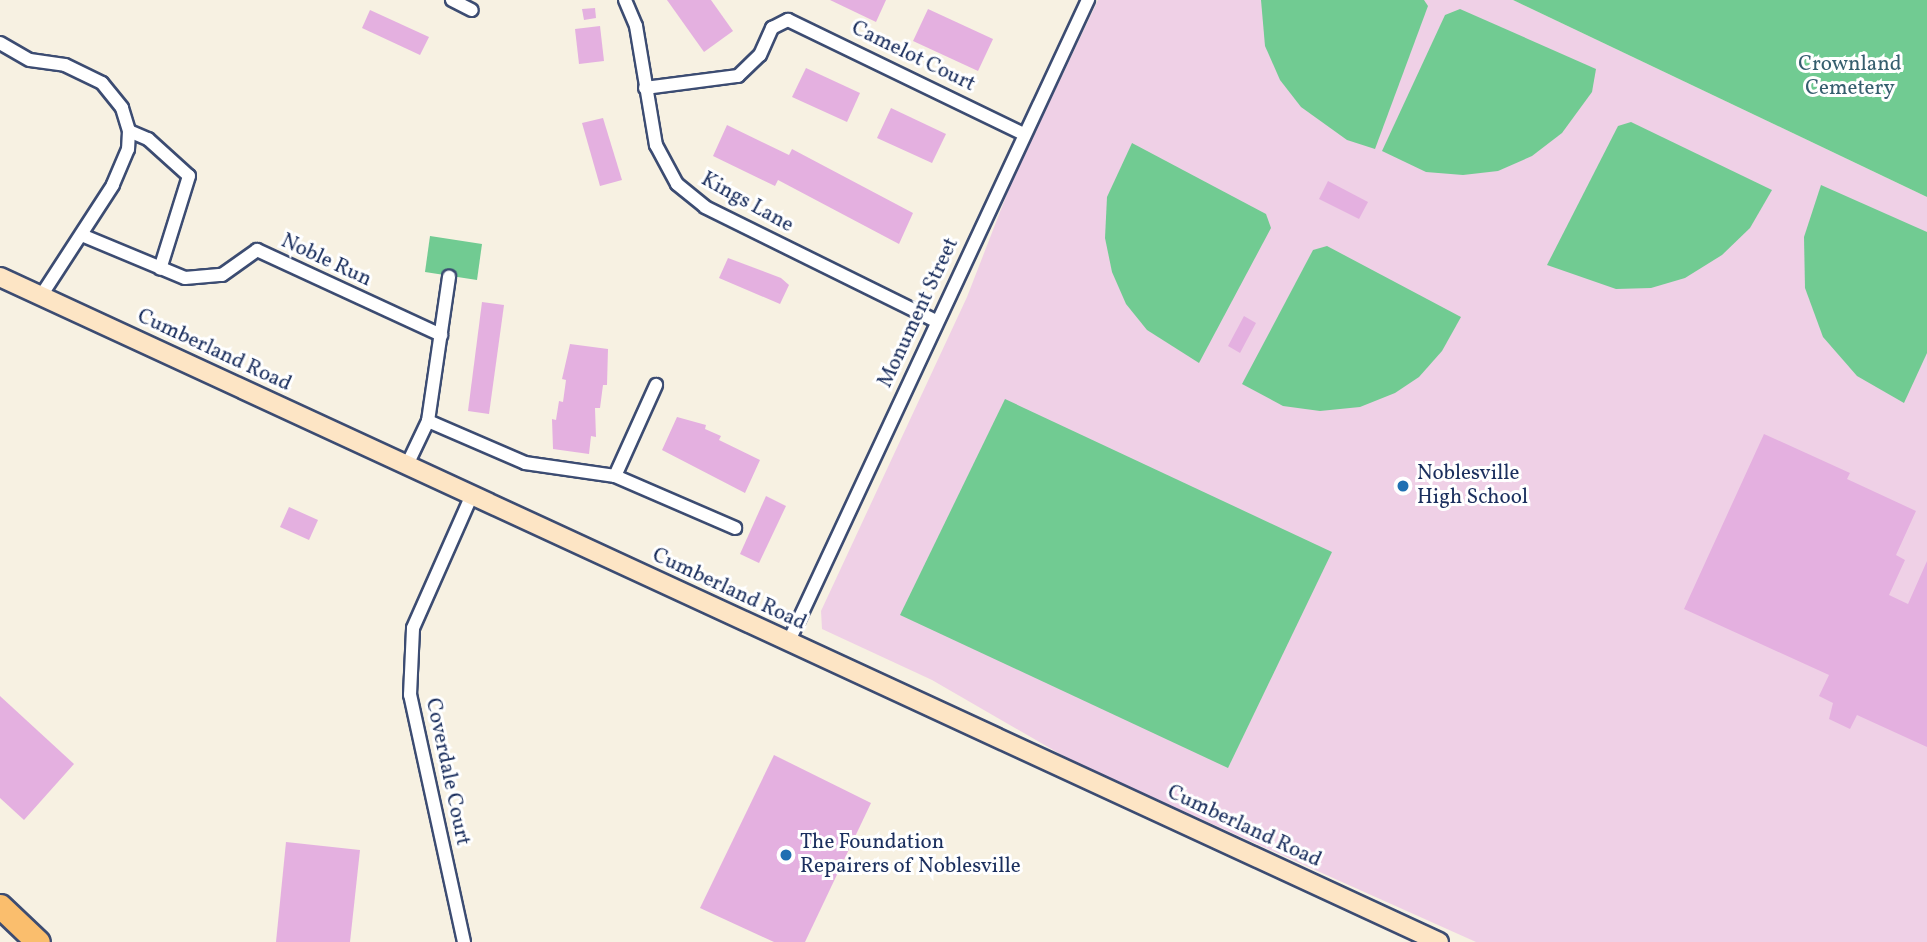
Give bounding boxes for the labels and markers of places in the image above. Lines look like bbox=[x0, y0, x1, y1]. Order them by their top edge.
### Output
place label: Noblesville High School bbox=[1417, 461, 1528, 511]
marker: Noblesville High School bbox=[1395, 478, 1411, 494]
place label: The Foundation Repairers of Noblesville bbox=[800, 830, 1019, 880]
marker: The Foundation Repairers of Noblesville bbox=[778, 847, 794, 863]

